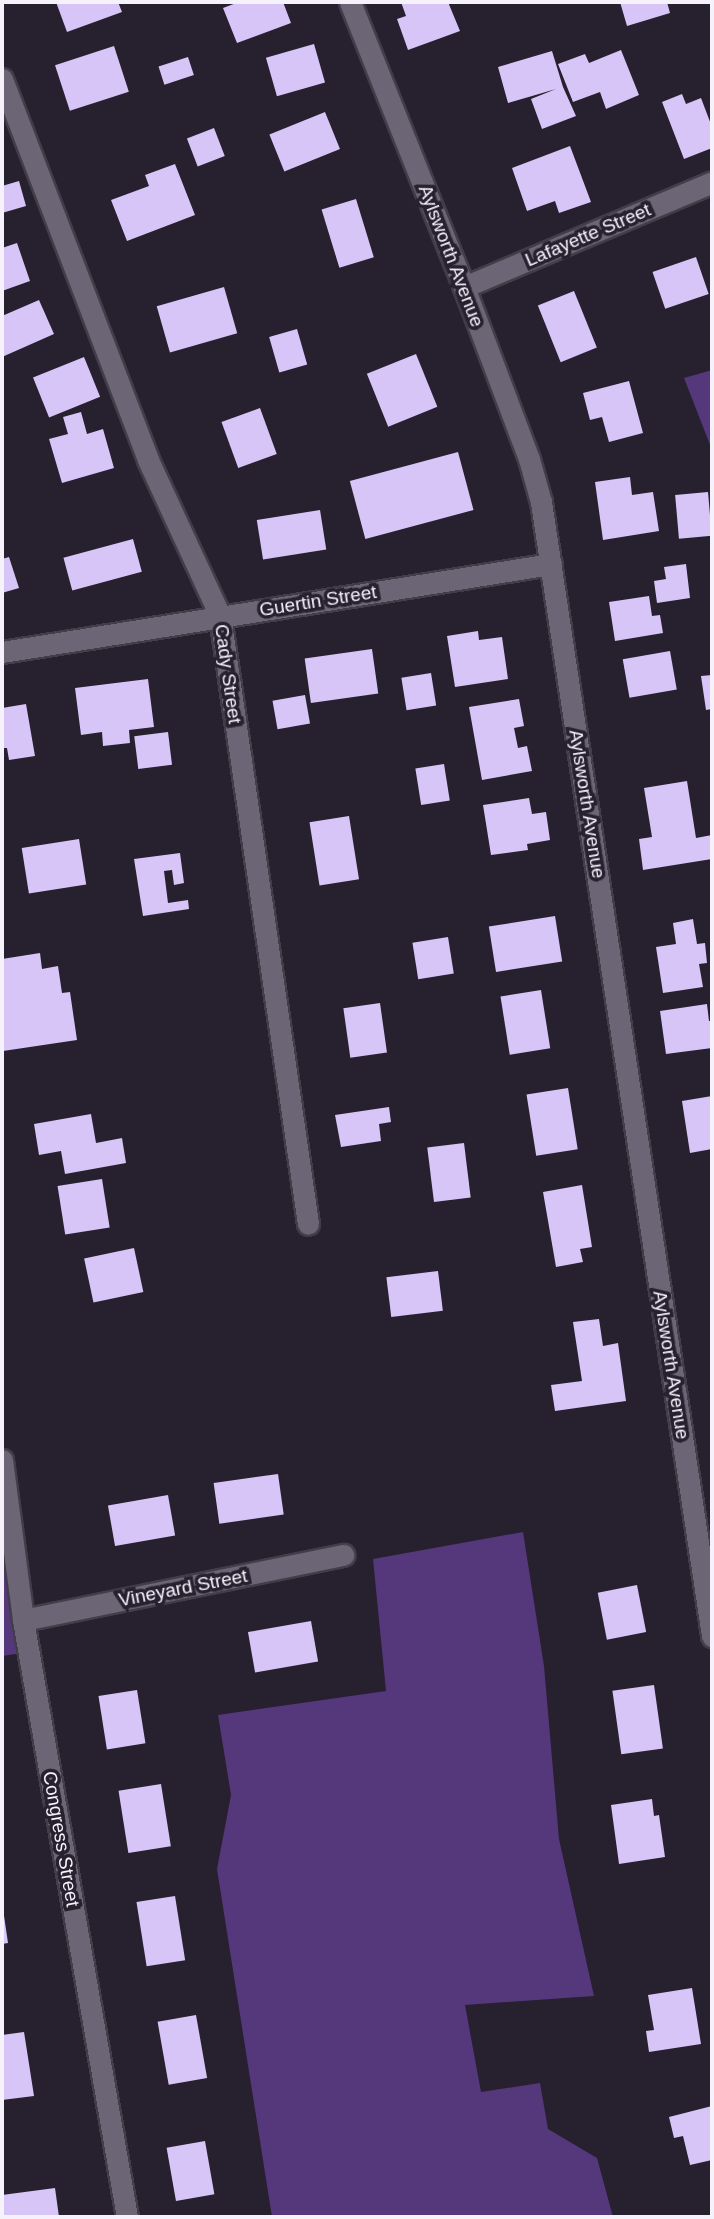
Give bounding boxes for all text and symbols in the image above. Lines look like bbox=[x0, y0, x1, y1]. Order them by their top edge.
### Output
street label: Aylsworth Avenue bbox=[413, 181, 489, 331]
street label: Lafayette Street bbox=[522, 198, 654, 272]
street label: Guertin Street bbox=[258, 580, 378, 622]
street label: Cady Street bbox=[210, 623, 246, 725]
street label: Aylsworth Avenue bbox=[564, 727, 610, 881]
street label: Aylsworth Avenue bbox=[648, 1288, 694, 1442]
street label: Vineyard Street bbox=[117, 1564, 249, 1612]
street label: Congress Street bbox=[38, 1769, 84, 1909]

